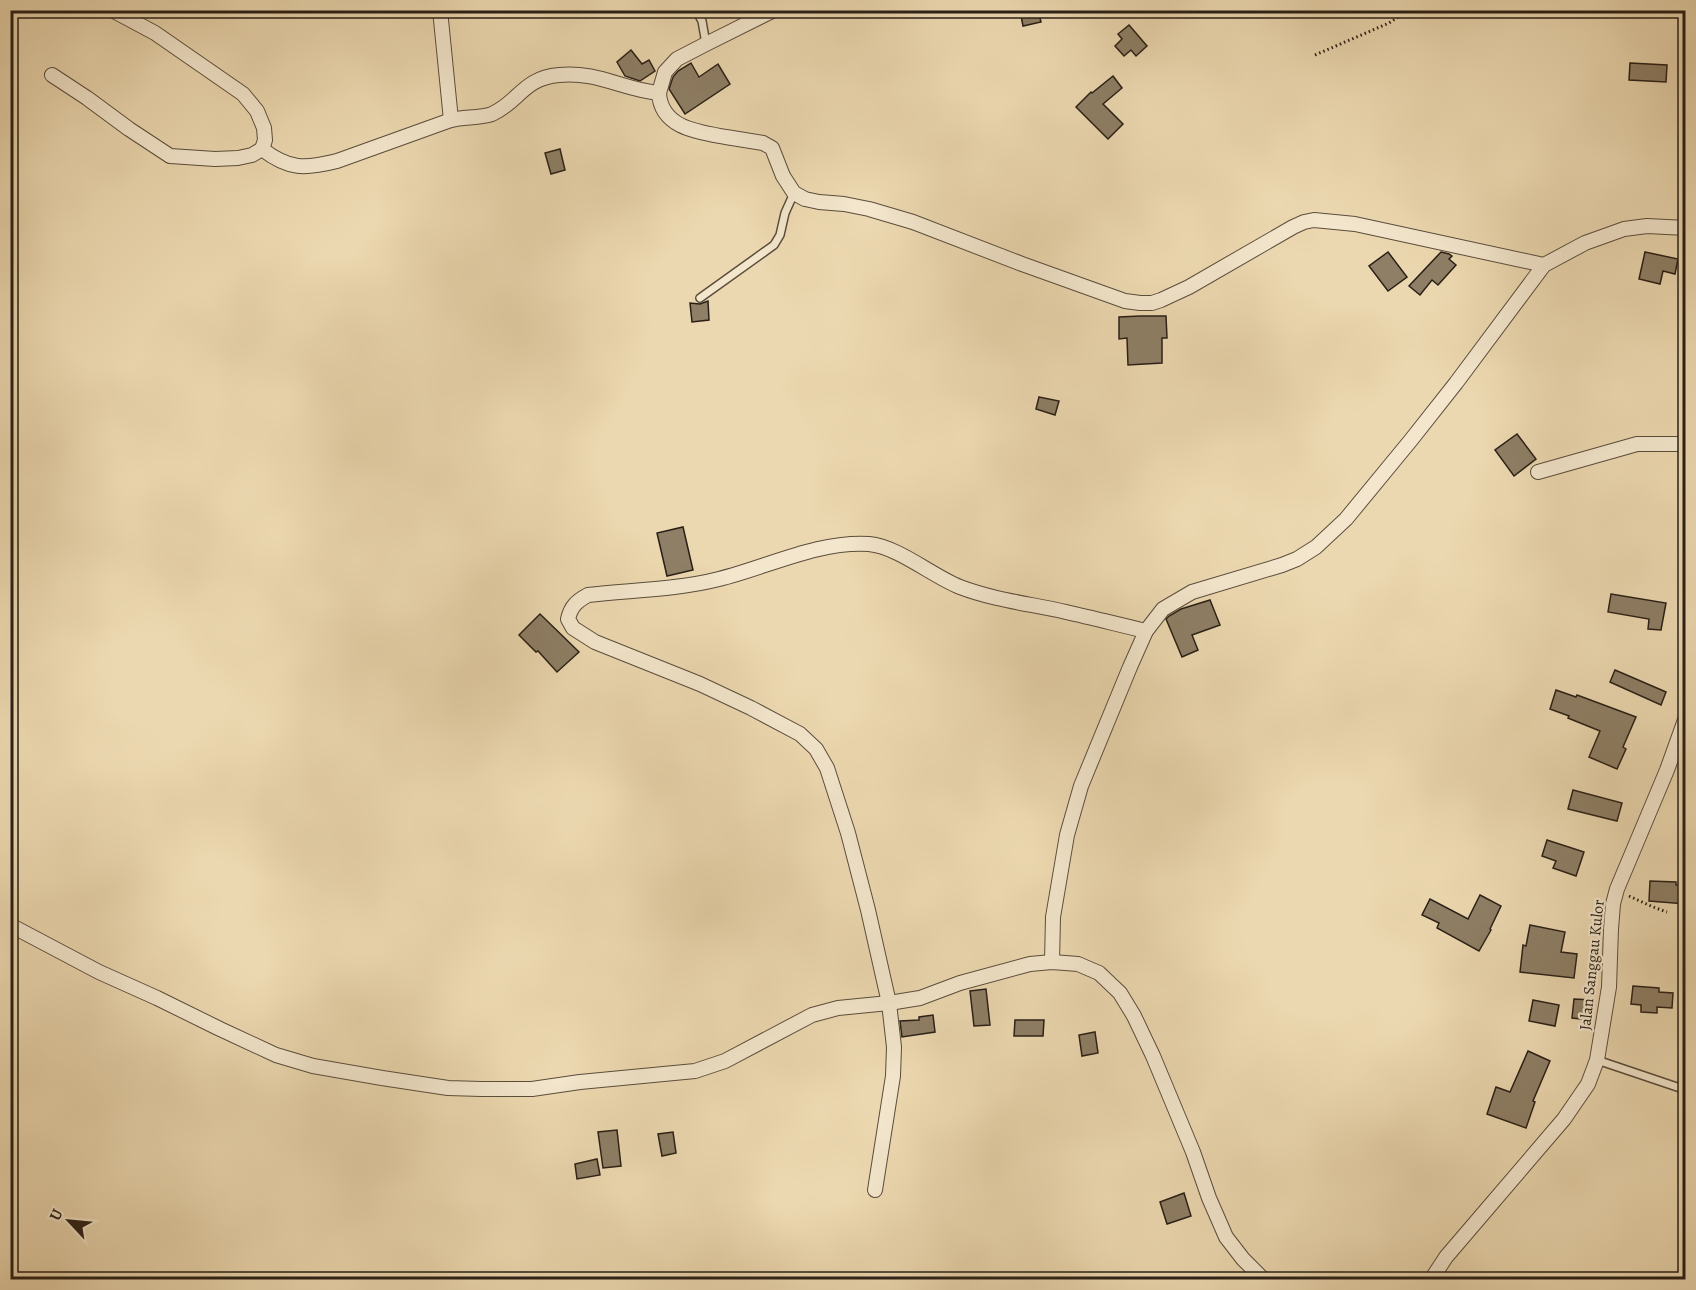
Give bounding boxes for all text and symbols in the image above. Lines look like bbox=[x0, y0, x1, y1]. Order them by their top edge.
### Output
street label: Jalan Sanggau Kulor bbox=[1574, 899, 1610, 1031]
north arrow bbox=[39, 1191, 99, 1251]
text: U bbox=[44, 1205, 69, 1224]

